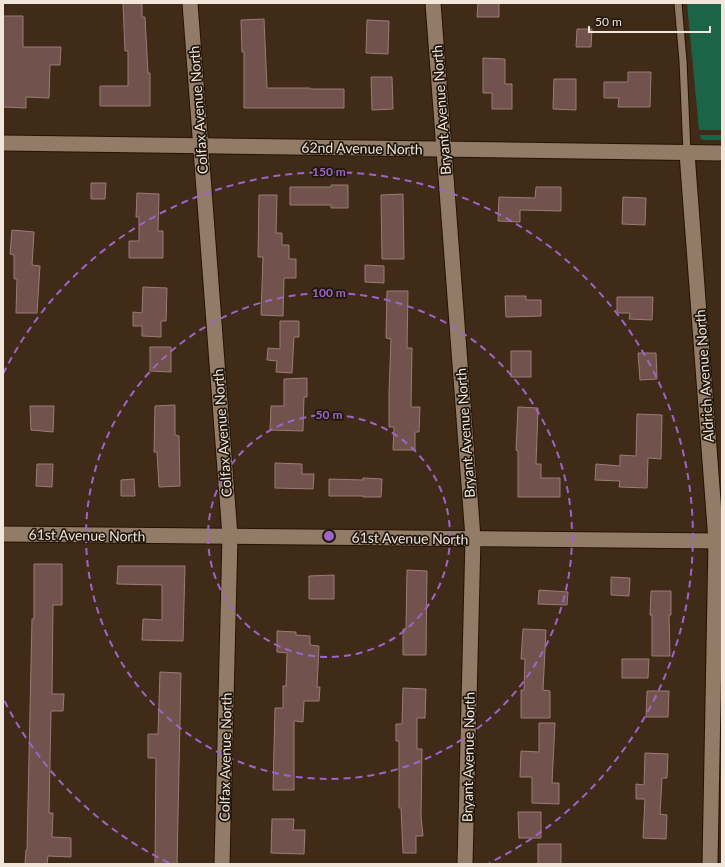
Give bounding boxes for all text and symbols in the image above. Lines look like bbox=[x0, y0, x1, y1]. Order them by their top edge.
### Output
scale bar bbox=[589, 8, 710, 34]
text: 50 m bbox=[595, 14, 622, 29]
street label: Bryant Avenue North bbox=[428, 44, 454, 176]
street label: Colfax Avenue North bbox=[185, 45, 211, 175]
street label: 62nd Avenue North bbox=[301, 138, 423, 158]
text: 150 m bbox=[312, 164, 346, 179]
text: 100 m bbox=[312, 285, 346, 300]
street label: Aldrich Avenue North bbox=[691, 309, 717, 443]
street label: Bryant Avenue North bbox=[452, 367, 478, 499]
street label: Colfax Avenue North bbox=[209, 368, 235, 498]
text: 50 m bbox=[316, 407, 342, 422]
street label: 61st Avenue North bbox=[29, 525, 145, 545]
street label: 61st Avenue North bbox=[352, 528, 468, 548]
centre of rings bbox=[322, 529, 336, 543]
street label: Bryant Avenue North bbox=[458, 692, 478, 822]
street label: Colfax Avenue North bbox=[215, 693, 235, 821]

